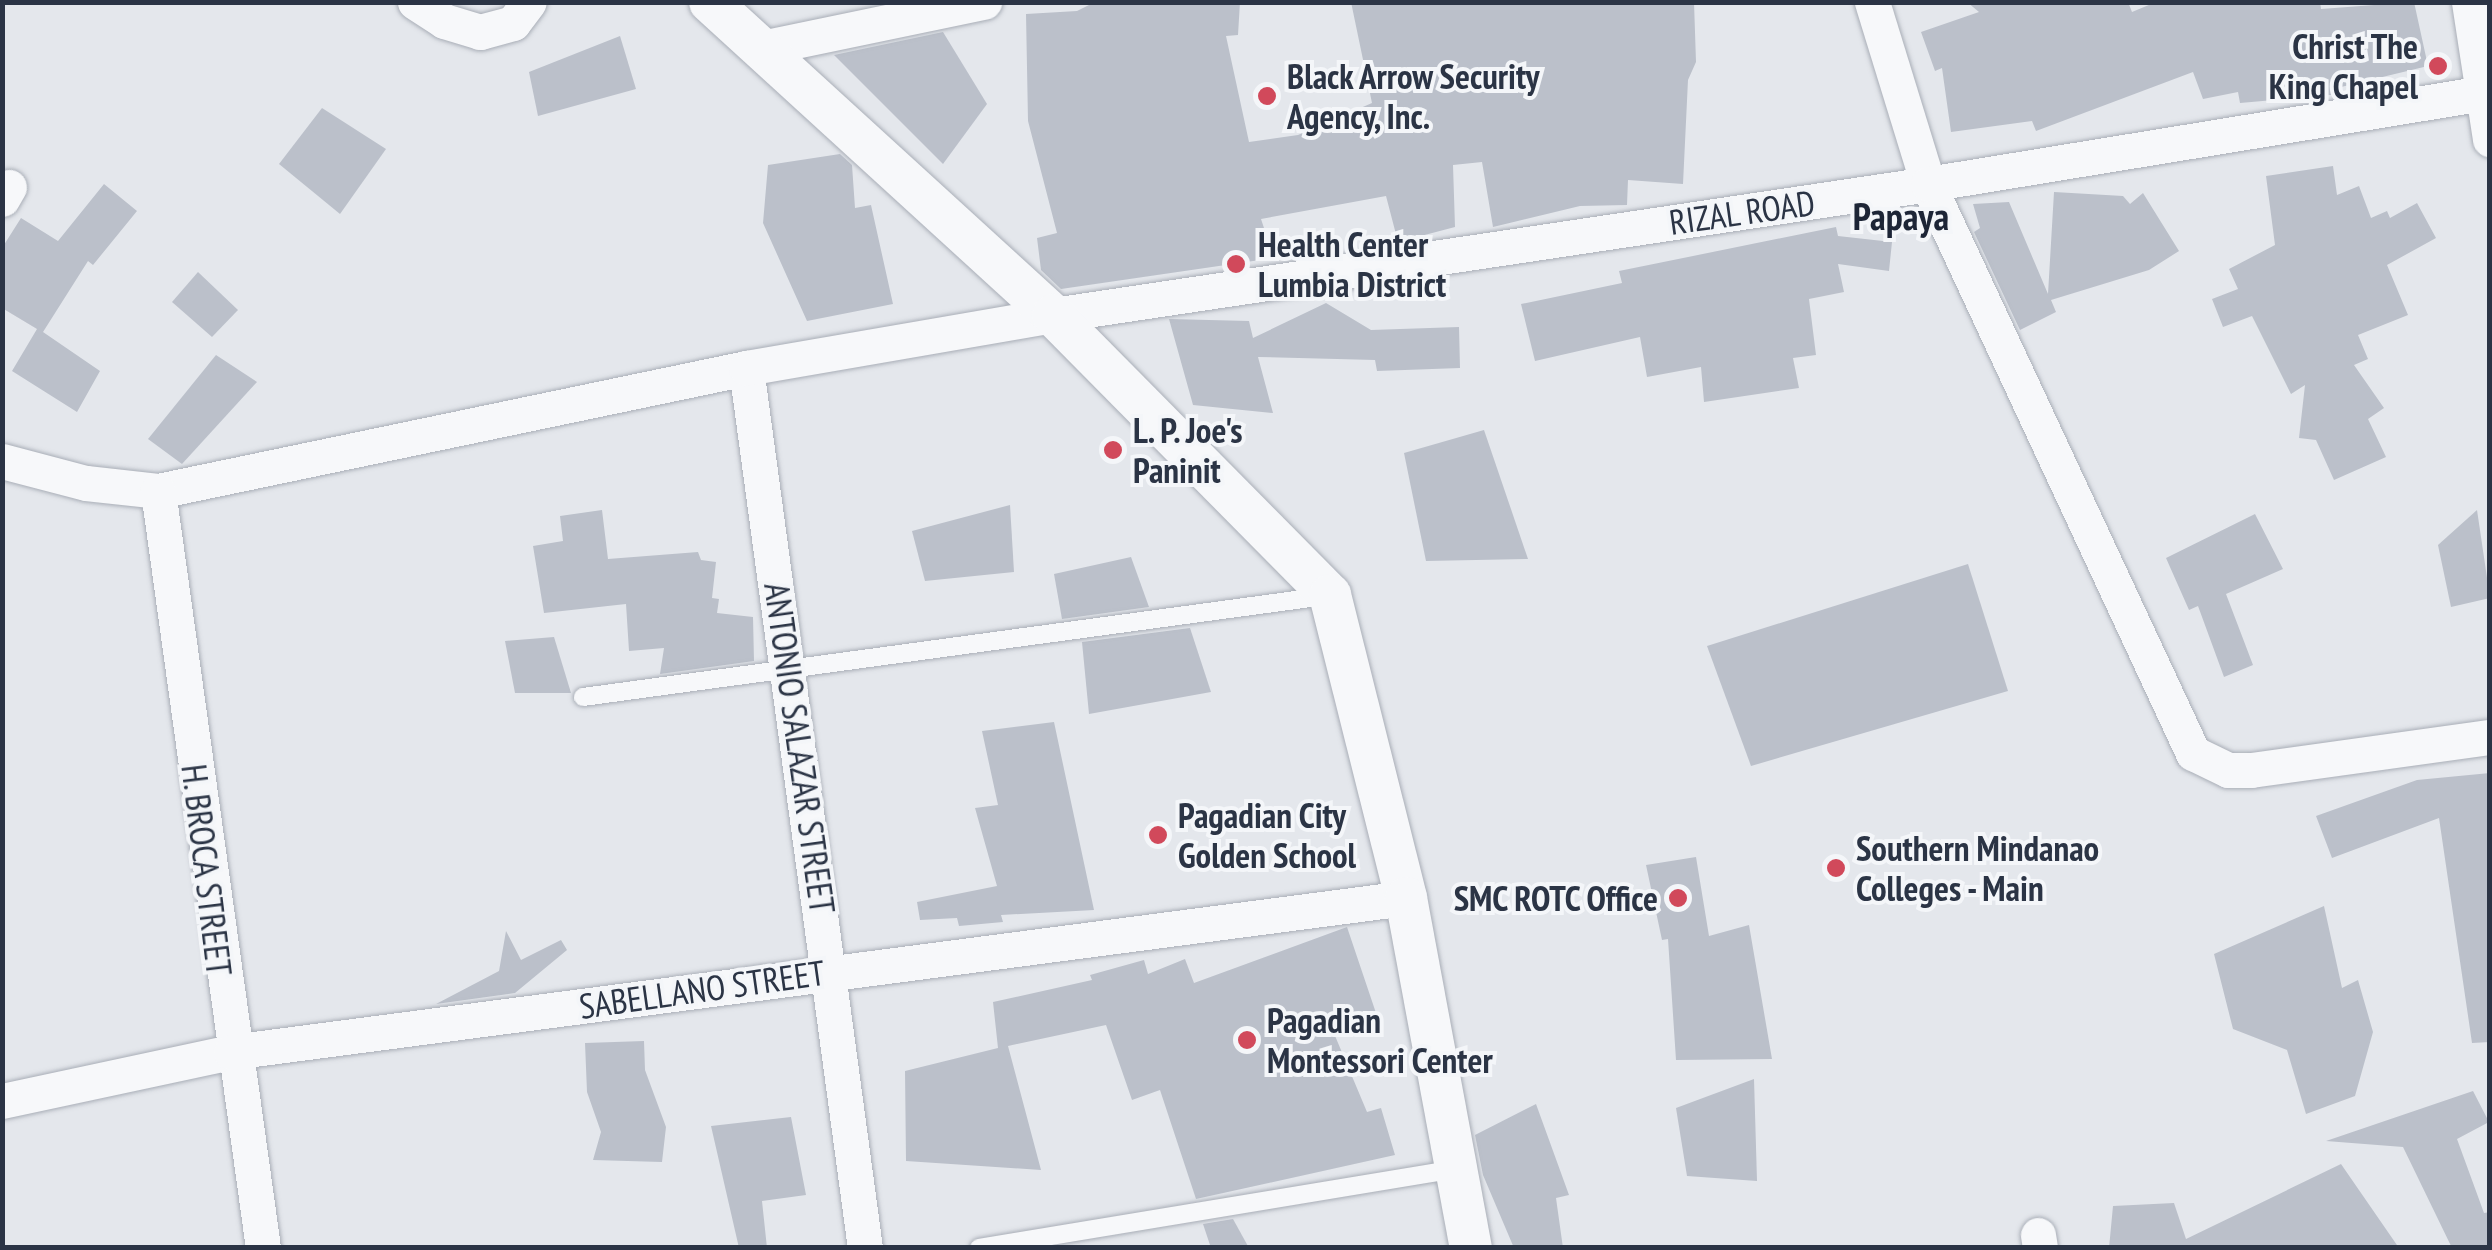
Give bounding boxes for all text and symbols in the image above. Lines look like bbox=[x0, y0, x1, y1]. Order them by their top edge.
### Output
place label: Christ The King Chapel bbox=[2268, 25, 2418, 107]
place label: Black Arrow Security Agency, Inc. bbox=[1287, 55, 1542, 137]
marker: Christ The King Chapel bbox=[2427, 55, 2449, 77]
marker: Black Arrow Security Agency, Inc. bbox=[1256, 85, 1278, 107]
street label: RIZAL ROAD bbox=[1666, 181, 1818, 243]
district label: Papaya bbox=[1853, 193, 1949, 239]
place label: Health Center Lumbia District bbox=[1258, 223, 1446, 305]
marker: Health Center Lumbia District bbox=[1223, 251, 1249, 277]
place label: L. P. Joe's Paninit bbox=[1133, 409, 1247, 491]
marker: L. P. Joe's Paninit bbox=[1102, 439, 1124, 461]
street label: ANTONIO SALAZAR STREET bbox=[756, 580, 844, 916]
street label: H. BROCA STREET bbox=[173, 760, 241, 980]
place label: Pagadian City Golden School bbox=[1178, 794, 1356, 876]
marker: Pagadian City Golden School bbox=[1147, 824, 1169, 846]
place label: Southern Mindanao Colleges - Main bbox=[1856, 827, 2099, 909]
marker: Southern Mindanao Colleges - Main bbox=[1825, 857, 1847, 879]
place label: SMC ROTC Office bbox=[1451, 877, 1658, 919]
marker: SMC ROTC Office bbox=[1667, 887, 1689, 909]
street label: SABELLANO STREET bbox=[577, 951, 827, 1027]
place label: Pagadian Montessori Center bbox=[1267, 999, 1493, 1081]
marker: Pagadian Montessori Center bbox=[1236, 1029, 1258, 1051]

